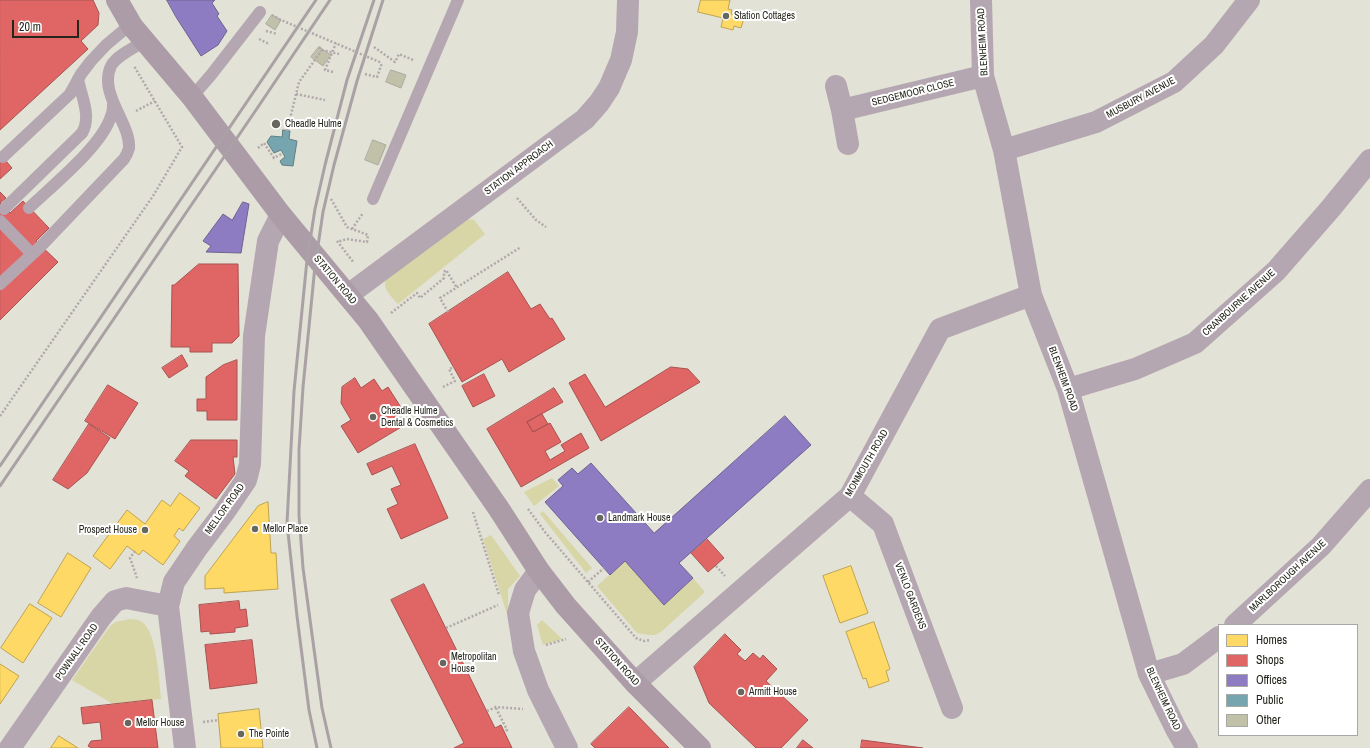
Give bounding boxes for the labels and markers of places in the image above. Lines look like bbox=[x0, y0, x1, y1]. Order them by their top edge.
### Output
place label: Station Cottages bbox=[734, 10, 795, 22]
marker: Station Cottages bbox=[721, 11, 731, 21]
marker: Cheadle Hulme bbox=[270, 118, 282, 130]
place label: Cheadle Hulme bbox=[285, 118, 342, 130]
place label: Cheadle Hulme Dental & Cosmetics bbox=[381, 405, 453, 428]
marker: Cheadle Hulme Dental & Cosmetics bbox=[368, 412, 378, 422]
place label: Landmark House bbox=[608, 512, 670, 524]
marker: Landmark House bbox=[595, 513, 605, 523]
place label: Mellor Place bbox=[263, 523, 308, 535]
place label: Prospect House bbox=[79, 524, 137, 536]
marker: Mellor Place bbox=[250, 524, 260, 534]
marker: Prospect House bbox=[140, 525, 150, 535]
place label: Metropolitan House bbox=[451, 651, 497, 674]
marker: Metropolitan House bbox=[438, 658, 448, 668]
place label: Armitt House bbox=[749, 686, 797, 698]
marker: Armitt House bbox=[736, 687, 746, 697]
place label: Mellor House bbox=[136, 717, 184, 729]
marker: Mellor House bbox=[123, 718, 133, 728]
place label: The Pointe bbox=[249, 728, 289, 740]
marker: The Pointe bbox=[236, 729, 246, 739]

